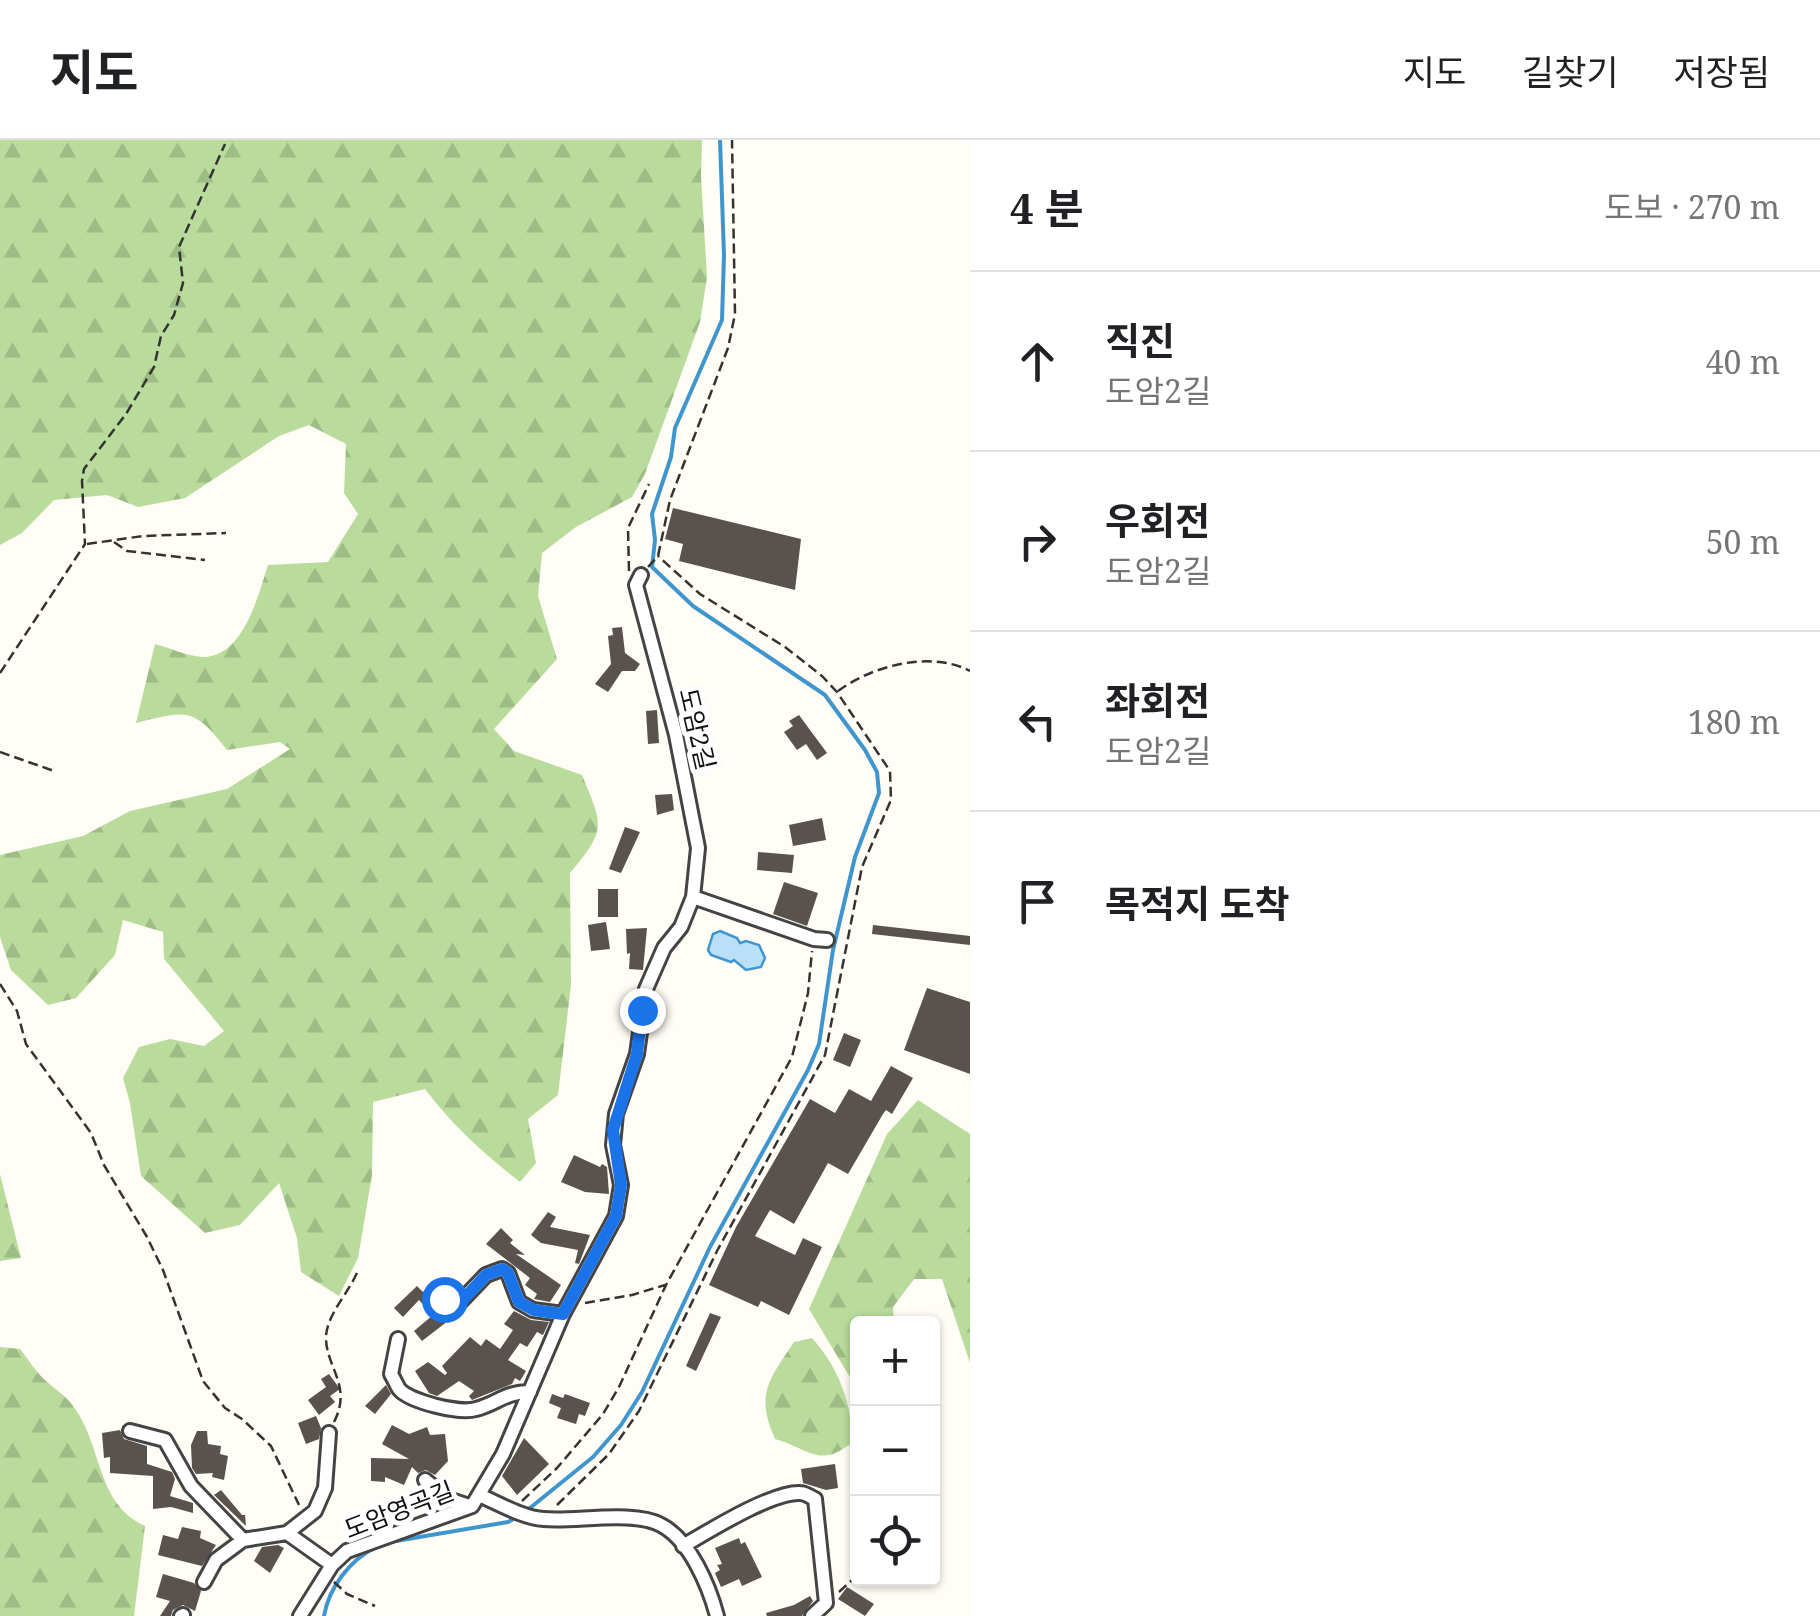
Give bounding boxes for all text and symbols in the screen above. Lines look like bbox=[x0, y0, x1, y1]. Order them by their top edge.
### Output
text: 지도 bbox=[50, 39, 138, 104]
text: 지도 bbox=[1402, 48, 1467, 95]
text: 길찾기 bbox=[1522, 48, 1618, 95]
text: 저장됨 bbox=[1673, 48, 1770, 95]
text: 4 분 bbox=[1010, 179, 1083, 236]
text: 도보 · 270 m bbox=[1604, 185, 1780, 228]
text: 직진 bbox=[1105, 314, 1175, 366]
icon: ahead bbox=[1010, 334, 1065, 389]
text: 40 m bbox=[1706, 340, 1780, 383]
text: 도암2길 bbox=[1105, 369, 1211, 412]
text: 우회전 bbox=[1105, 494, 1210, 546]
icon: right bbox=[1010, 514, 1065, 569]
text: 50 m bbox=[1706, 520, 1780, 563]
text: 도암2길 bbox=[1105, 549, 1211, 592]
text: 좌회전 bbox=[1105, 674, 1210, 726]
street label: 도암2길 bbox=[672, 685, 724, 773]
icon: left bbox=[1010, 694, 1065, 749]
text: 180 m bbox=[1688, 700, 1780, 743]
text: 도암2길 bbox=[1105, 729, 1211, 772]
icon: arrive bbox=[1010, 874, 1065, 929]
text: 목적지 도착 bbox=[1105, 877, 1290, 929]
route end bbox=[620, 988, 666, 1034]
route start bbox=[422, 1277, 468, 1323]
map controls bbox=[850, 1316, 940, 1586]
button: + bbox=[850, 1316, 940, 1406]
button: − bbox=[850, 1406, 940, 1496]
street label: 도암영곡길 bbox=[339, 1473, 458, 1546]
button: locate bbox=[850, 1496, 940, 1586]

